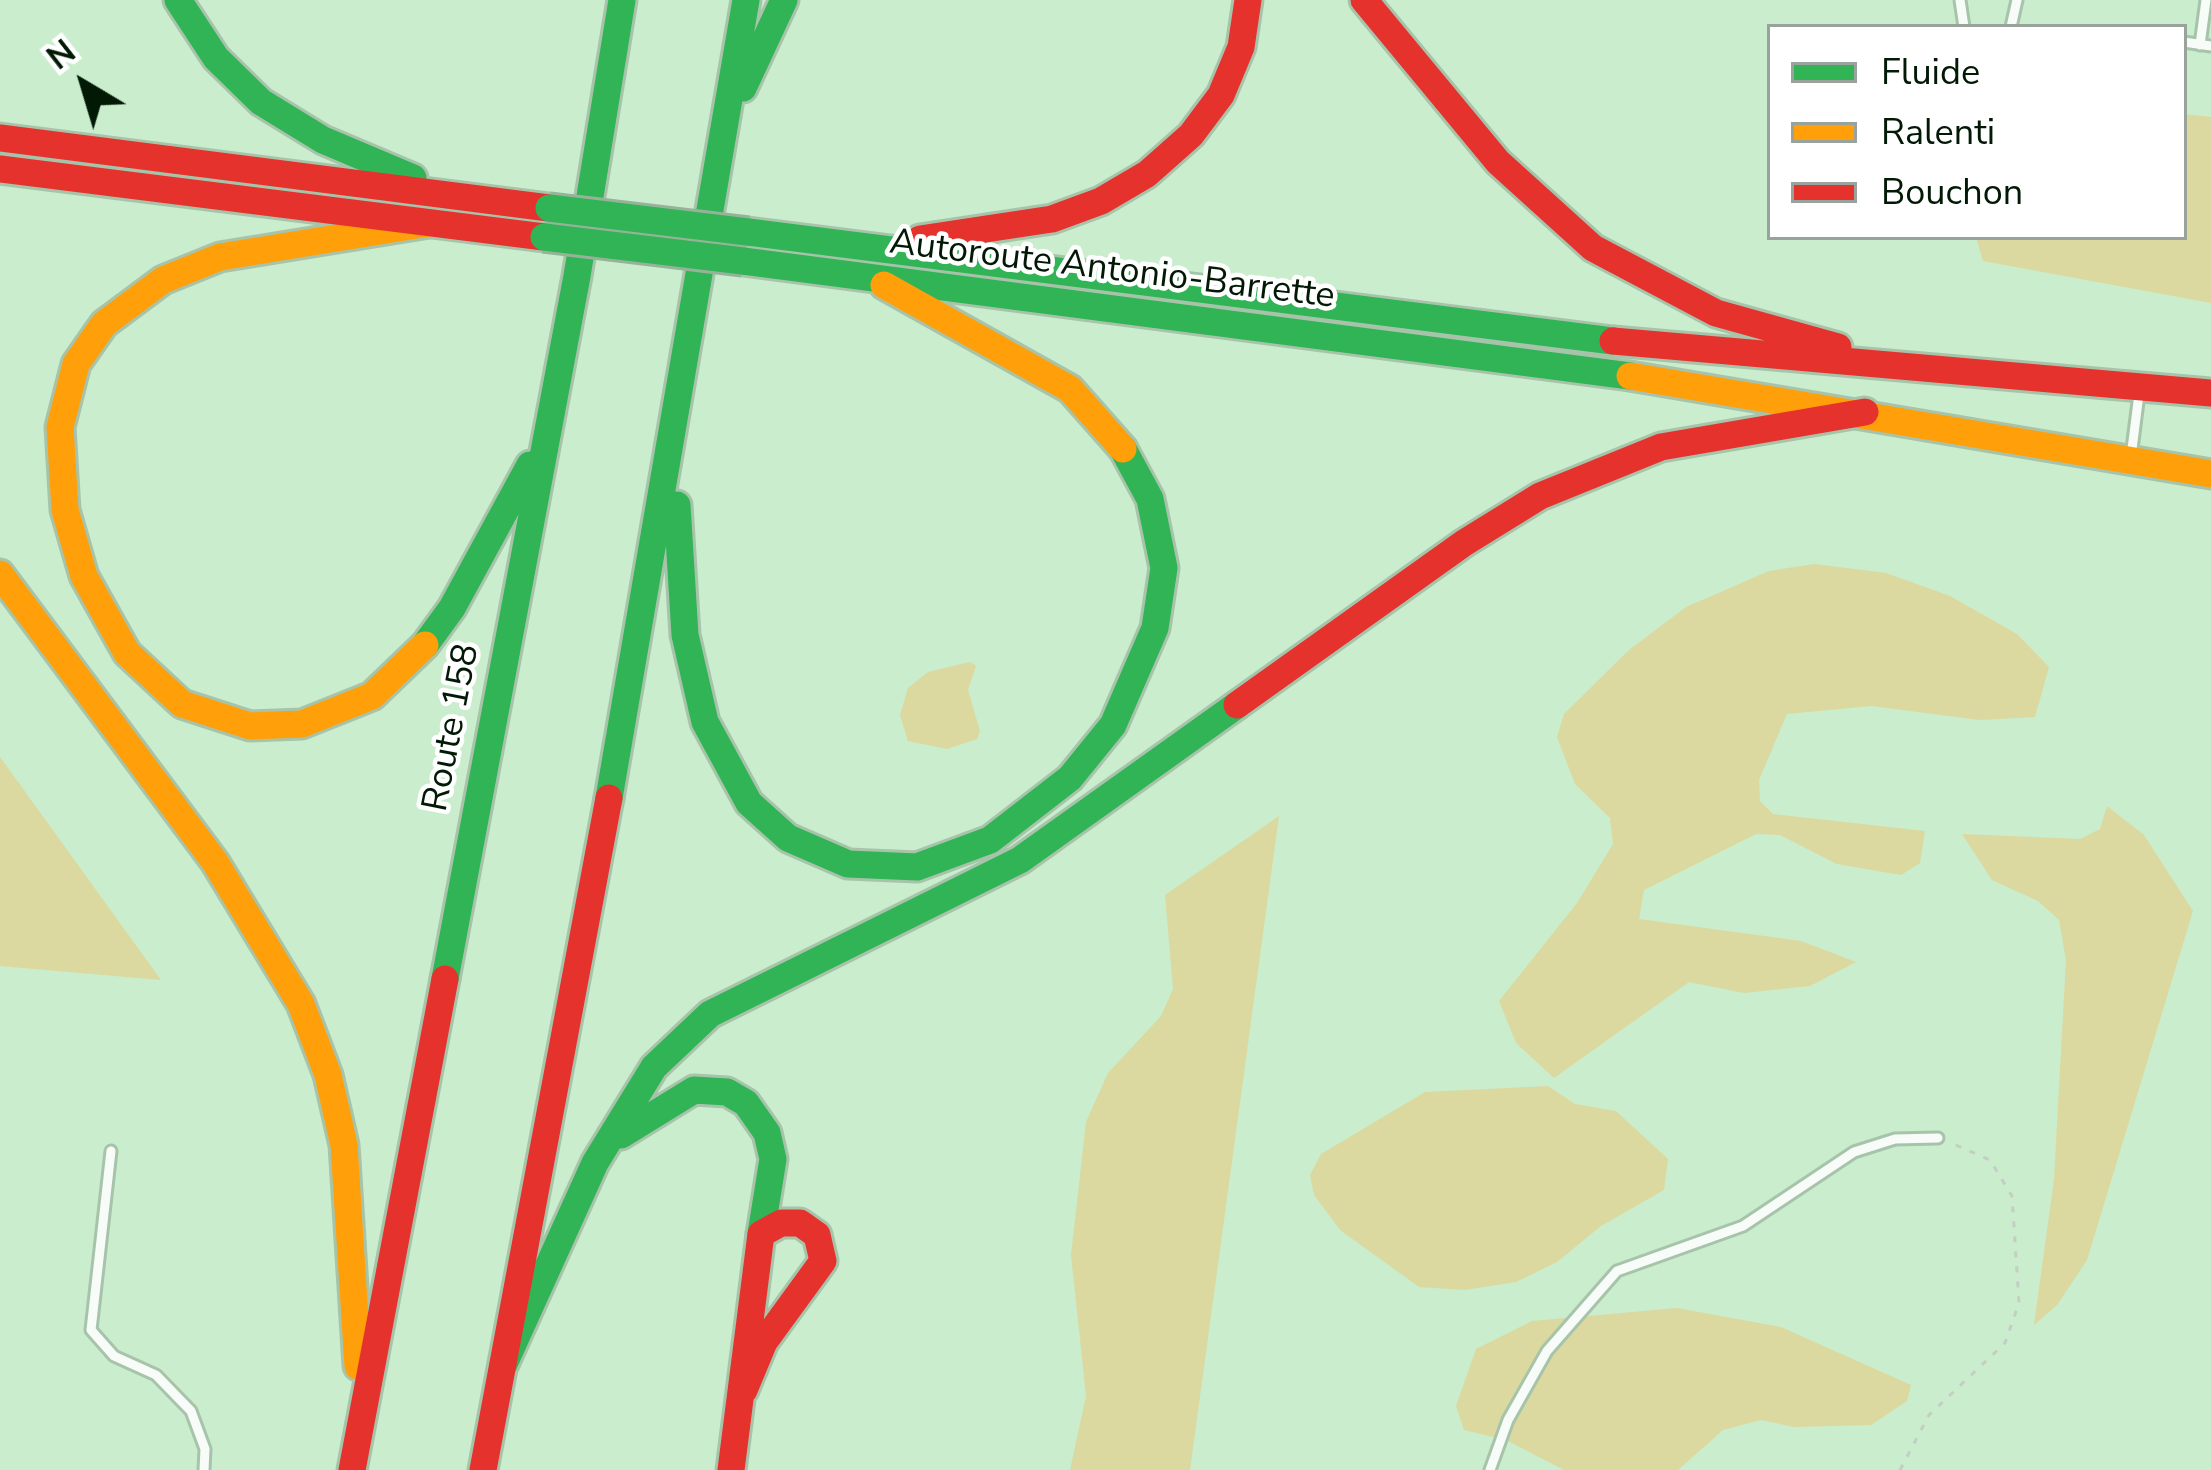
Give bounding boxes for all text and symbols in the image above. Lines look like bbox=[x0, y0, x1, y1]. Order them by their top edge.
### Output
north arrow bbox=[24, 24, 144, 144]
legend bbox=[1767, 24, 2187, 240]
text: N bbox=[38, 30, 85, 81]
text: Fluide bbox=[1881, 48, 1980, 97]
text: Ralenti bbox=[1881, 108, 1995, 157]
text: Bouchon bbox=[1881, 168, 2023, 217]
street label: Autoroute Antonio-Barrette bbox=[887, 222, 1337, 320]
street label: Route 158 bbox=[416, 641, 490, 815]

